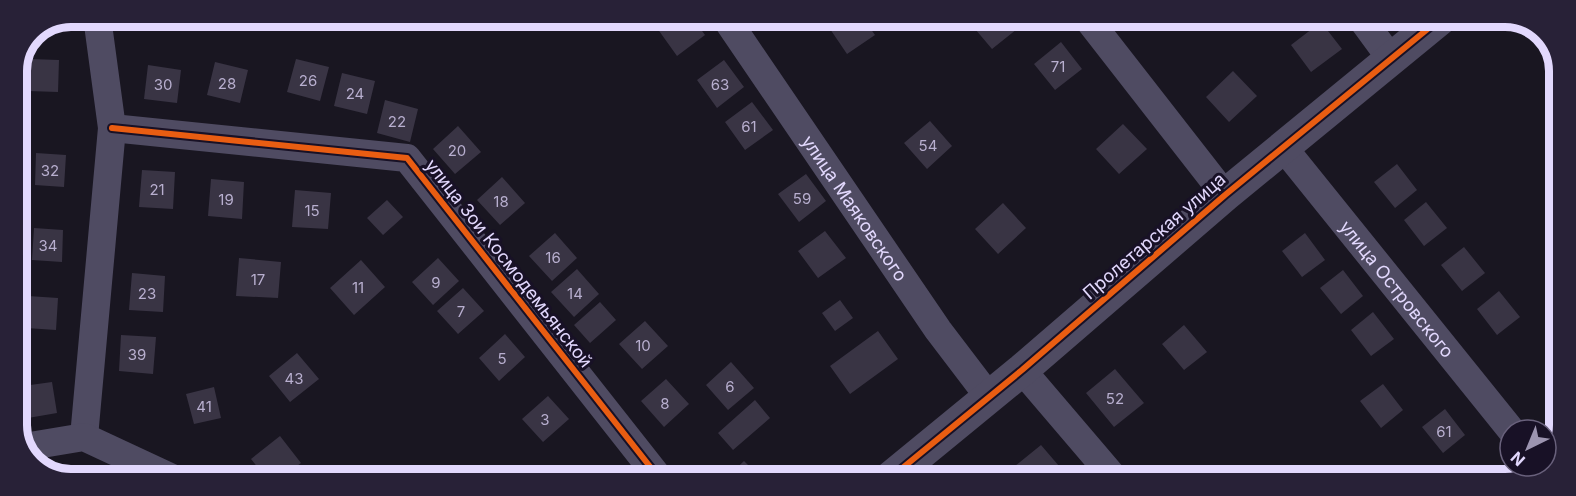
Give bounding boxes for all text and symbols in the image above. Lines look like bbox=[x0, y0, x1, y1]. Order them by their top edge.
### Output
house number: 71 bbox=[1051, 57, 1065, 76]
house number: 26 bbox=[299, 71, 317, 90]
house number: 28 bbox=[218, 74, 236, 93]
house number: 30 bbox=[154, 75, 172, 94]
house number: 63 bbox=[711, 75, 729, 94]
house number: 24 bbox=[346, 84, 364, 103]
house number: 22 bbox=[388, 112, 406, 131]
house number: 61 bbox=[741, 117, 757, 136]
street label: улица Маяковского bbox=[798, 131, 912, 285]
house number: 54 bbox=[919, 136, 937, 155]
house number: 20 bbox=[448, 141, 466, 160]
street label: улица Зои Космодемьянской bbox=[421, 155, 597, 371]
house number: 32 bbox=[41, 161, 59, 180]
street label: Пролетарская улица bbox=[1078, 168, 1230, 304]
house number: 21 bbox=[149, 180, 165, 199]
house number: 59 bbox=[793, 189, 811, 208]
house number: 19 bbox=[218, 190, 234, 209]
house number: 18 bbox=[493, 192, 509, 211]
house number: 15 bbox=[304, 201, 320, 220]
street label: улица Островского bbox=[1336, 216, 1459, 361]
house number: 34 bbox=[39, 236, 57, 255]
house number: 16 bbox=[545, 248, 561, 267]
house number: 17 bbox=[251, 270, 265, 289]
house number: 9 bbox=[431, 273, 441, 292]
house number: 11 bbox=[352, 278, 364, 297]
house number: 23 bbox=[138, 284, 156, 303]
house number: 14 bbox=[567, 284, 583, 303]
house number: 7 bbox=[457, 302, 465, 321]
house number: 10 bbox=[635, 336, 651, 355]
house number: 39 bbox=[128, 345, 146, 364]
house number: 5 bbox=[497, 349, 507, 368]
house number: 43 bbox=[285, 369, 303, 388]
house number: 6 bbox=[725, 377, 735, 396]
house number: 52 bbox=[1106, 389, 1124, 408]
house number: 8 bbox=[660, 394, 670, 413]
house number: 41 bbox=[196, 397, 212, 416]
house number: 3 bbox=[540, 410, 550, 429]
north arrow bbox=[1498, 418, 1558, 478]
house number: 61 bbox=[1436, 422, 1452, 441]
text: N bbox=[1506, 447, 1529, 470]

